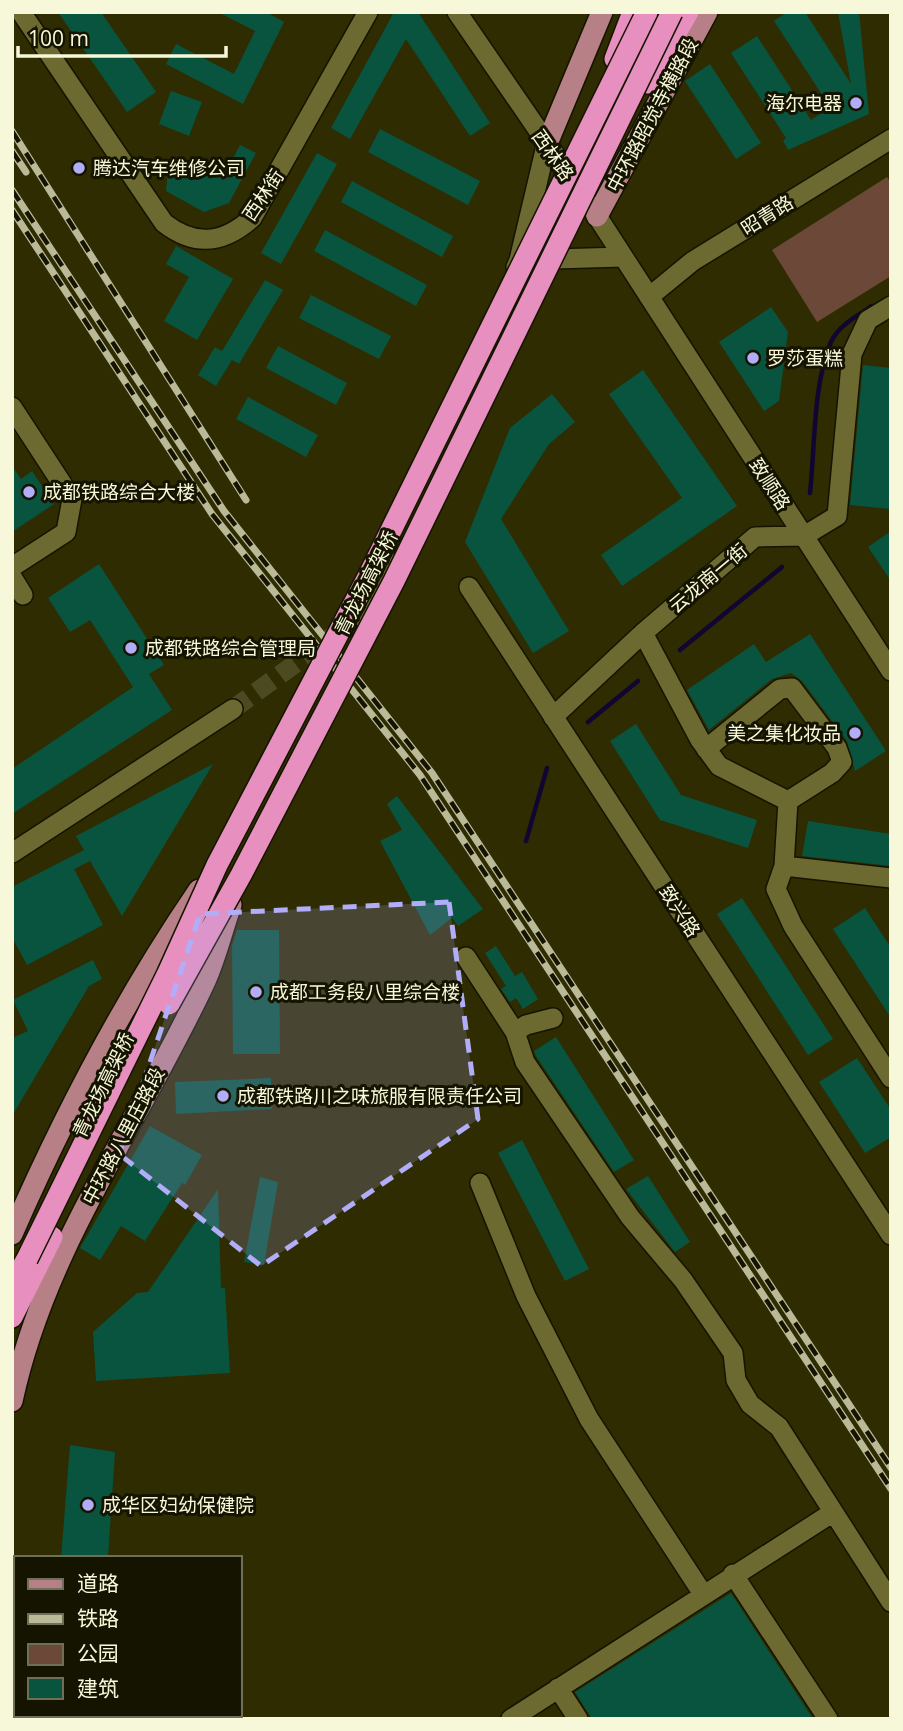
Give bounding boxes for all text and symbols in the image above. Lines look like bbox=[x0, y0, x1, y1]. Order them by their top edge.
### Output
scale bar bbox=[18, 14, 226, 58]
text: 100 m bbox=[28, 24, 89, 52]
street label: 中环路昭觉寺横路段 bbox=[600, 33, 704, 197]
place label: 海尔电器 bbox=[766, 90, 842, 116]
marker: 海尔电器 bbox=[848, 95, 864, 111]
street label: 西林路 bbox=[526, 124, 580, 186]
place label: 腾达汽车维修公司 bbox=[93, 155, 245, 181]
marker: 腾达汽车维修公司 bbox=[71, 160, 87, 176]
street label: 西林街 bbox=[236, 164, 290, 226]
street label: 昭青路 bbox=[736, 189, 798, 241]
place label: 罗莎蛋糕 bbox=[767, 345, 843, 371]
marker: 罗莎蛋糕 bbox=[745, 350, 761, 366]
street label: 致顺路 bbox=[744, 453, 796, 515]
place label: 成都铁路综合大楼 bbox=[43, 479, 195, 505]
marker: 成都铁路综合大楼 bbox=[21, 484, 37, 500]
street label: 青龙场高架桥 bbox=[329, 526, 403, 640]
street label: 云龙南一街 bbox=[663, 538, 753, 618]
place label: 成都铁路综合管理局 bbox=[145, 635, 316, 661]
marker: 成都铁路综合管理局 bbox=[123, 640, 139, 656]
place label: 美之集化妆品 bbox=[727, 720, 841, 746]
marker: 美之集化妆品 bbox=[847, 725, 863, 741]
street label: 致兴路 bbox=[654, 880, 706, 942]
place label: 成都工务段八里综合楼 bbox=[270, 979, 460, 1005]
marker: 成都工务段八里综合楼 bbox=[248, 984, 264, 1000]
street label: 青龙场高架桥 bbox=[66, 1028, 140, 1142]
street label: 中环路八里庄路段 bbox=[76, 1063, 170, 1209]
place label: 成都铁路川之味旅服有限责任公司 bbox=[237, 1083, 522, 1109]
marker: 成都铁路川之味旅服有限责任公司 bbox=[215, 1088, 231, 1104]
place label: 成华区妇幼保健院 bbox=[102, 1492, 254, 1518]
marker: 成华区妇幼保健院 bbox=[80, 1497, 96, 1513]
legend bbox=[14, 1556, 242, 1717]
text: 道路 bbox=[77, 1569, 119, 1597]
text: 铁路 bbox=[77, 1604, 119, 1632]
text: 公园 bbox=[77, 1639, 119, 1667]
text: 建筑 bbox=[77, 1674, 119, 1702]

